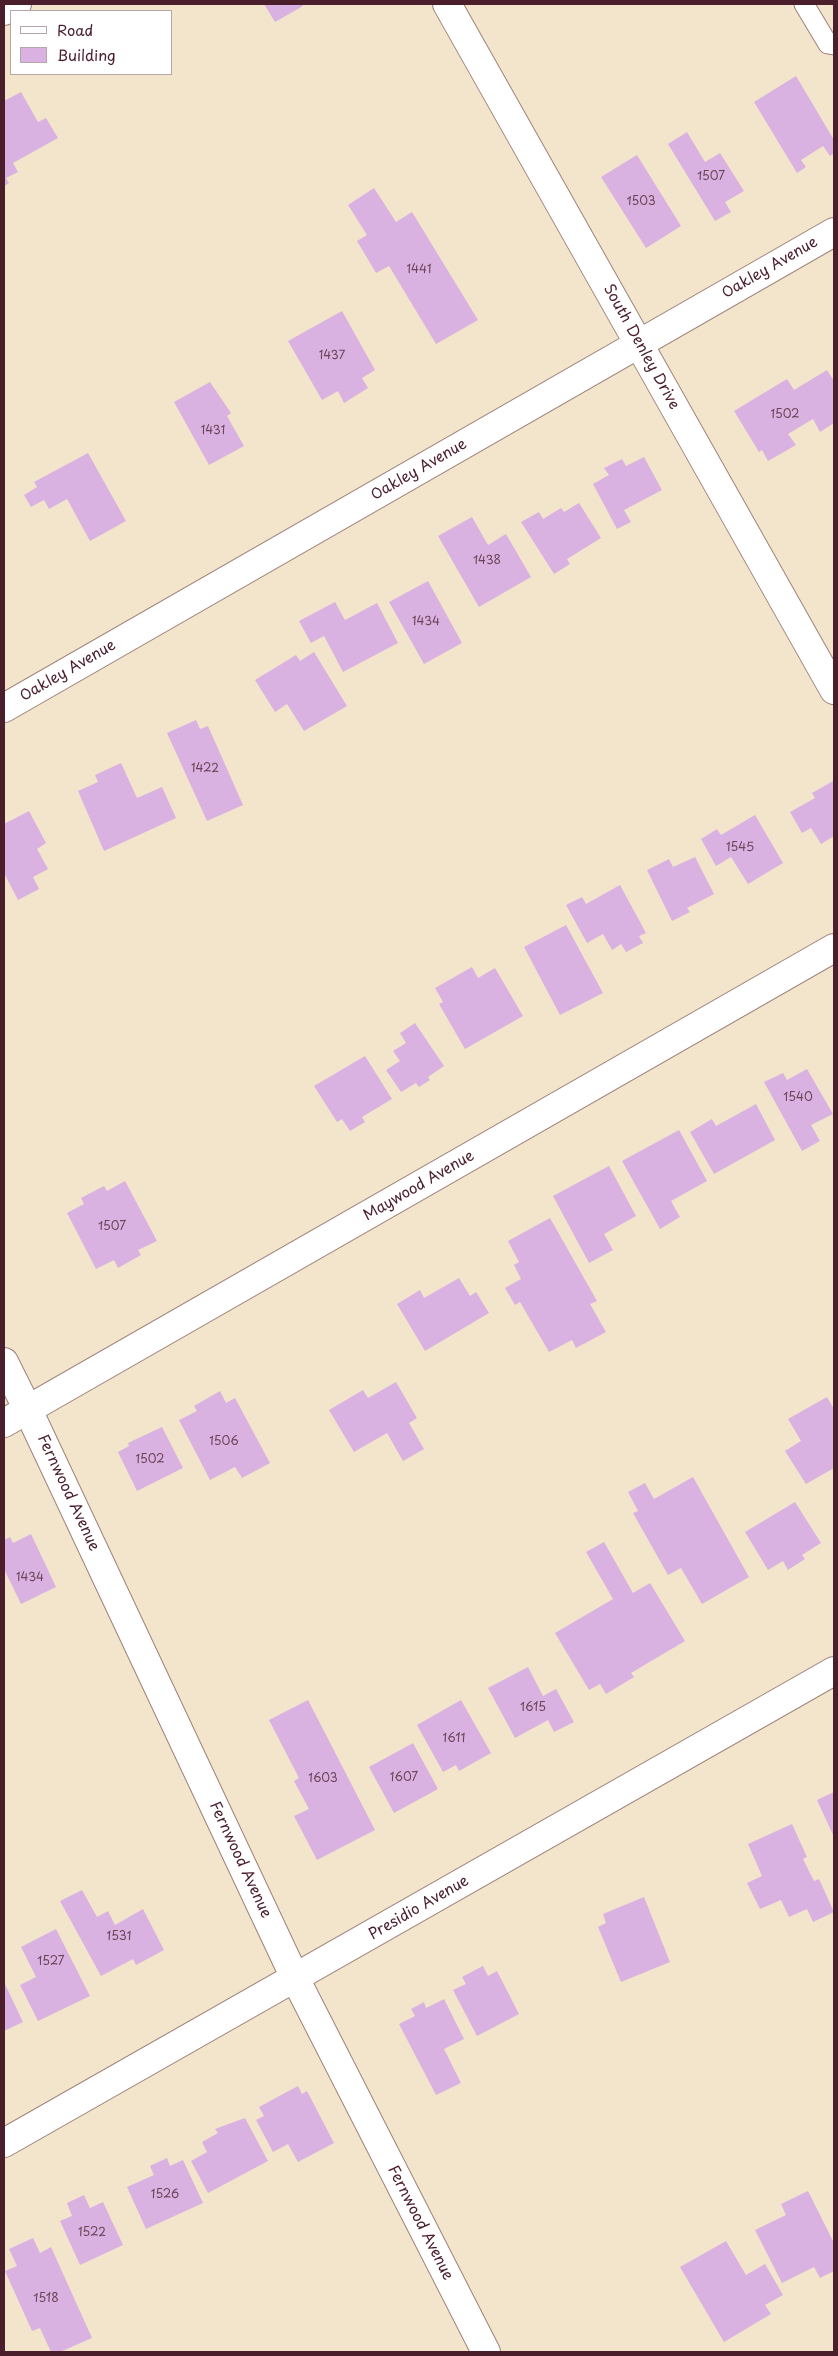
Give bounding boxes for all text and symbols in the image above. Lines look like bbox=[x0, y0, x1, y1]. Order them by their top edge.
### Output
legend bbox=[10, 10, 172, 75]
text: Road bbox=[57, 18, 93, 41]
text: Building bbox=[57, 43, 116, 66]
house number: 1507 bbox=[697, 170, 725, 184]
house number: 1503 bbox=[626, 195, 656, 209]
street label: Oakley Avenue bbox=[719, 233, 821, 303]
house number: 1441 bbox=[407, 263, 431, 277]
street label: South Denley Drive bbox=[599, 281, 683, 413]
house number: 1437 bbox=[319, 349, 345, 363]
house number: 1502 bbox=[770, 408, 800, 422]
house number: 1431 bbox=[201, 424, 225, 438]
street label: Oakley Avenue bbox=[368, 435, 470, 505]
house number: 1438 bbox=[473, 554, 501, 568]
house number: 1434 bbox=[412, 615, 440, 629]
street label: Oakley Avenue bbox=[17, 636, 119, 706]
house number: 1422 bbox=[191, 762, 219, 776]
house number: 1545 bbox=[726, 841, 754, 855]
house number: 1540 bbox=[783, 1091, 813, 1105]
street label: Maywood Avenue bbox=[360, 1147, 478, 1225]
house number: 1507 bbox=[98, 1220, 126, 1234]
street label: Fernwood Avenue bbox=[33, 1432, 103, 1554]
house number: 1506 bbox=[209, 1435, 239, 1449]
house number: 1502 bbox=[135, 1453, 165, 1467]
house number: 1434 bbox=[16, 1571, 44, 1585]
house number: 1615 bbox=[520, 1701, 546, 1715]
house number: 1611 bbox=[443, 1732, 465, 1746]
house number: 1607 bbox=[390, 1771, 418, 1785]
house number: 1603 bbox=[308, 1772, 338, 1786]
street label: Fernwood Avenue bbox=[205, 1799, 275, 1921]
street label: Presidio Avenue bbox=[366, 1872, 472, 1944]
house number: 1531 bbox=[107, 1930, 131, 1944]
house number: 1527 bbox=[37, 1955, 65, 1969]
street label: Fernwood Avenue bbox=[383, 2163, 457, 2283]
house number: 1526 bbox=[151, 2188, 179, 2202]
house number: 1522 bbox=[78, 2226, 106, 2240]
house number: 1518 bbox=[33, 2292, 59, 2306]

